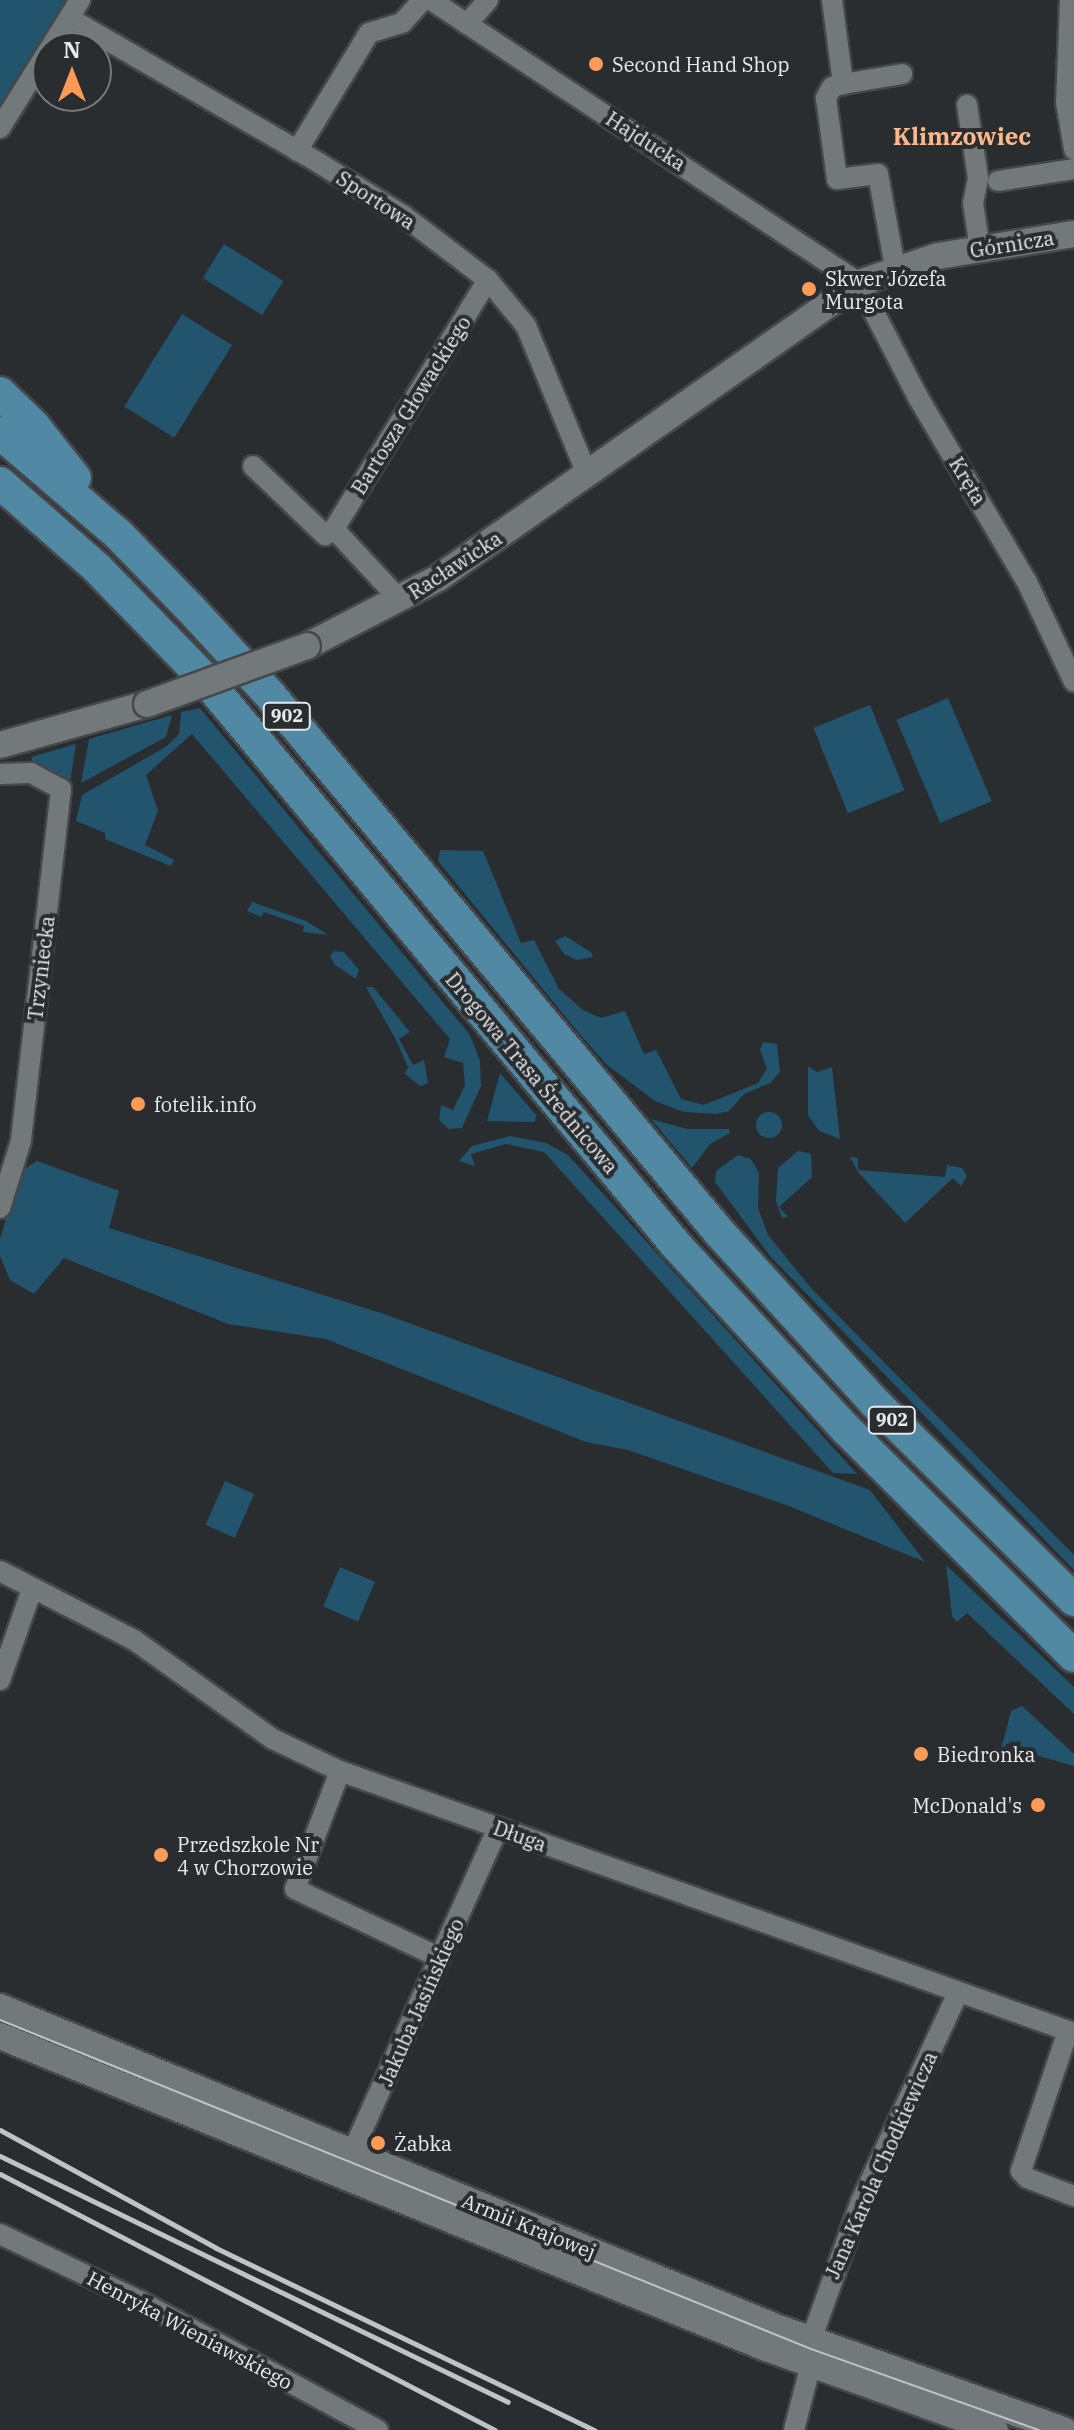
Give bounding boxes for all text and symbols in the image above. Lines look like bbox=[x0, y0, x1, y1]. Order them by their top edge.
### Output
north arrow bbox=[32, 32, 112, 112]
text: N bbox=[63, 35, 81, 64]
place label: Second Hand Shop bbox=[612, 52, 789, 76]
marker: Second Hand Shop bbox=[587, 55, 605, 73]
street label: Hajducka bbox=[602, 106, 690, 176]
district label: Klimzowiec bbox=[893, 123, 1031, 151]
street label: Sportowa bbox=[332, 166, 420, 234]
street label: Górnicza bbox=[968, 225, 1056, 263]
place label: Skwer Józefa Murgota bbox=[825, 266, 947, 313]
marker: Skwer Józefa Murgota bbox=[800, 280, 818, 298]
street label: Bartosza Głowackiego bbox=[346, 311, 476, 499]
street label: Kręta bbox=[944, 453, 992, 509]
street label: Racławicka bbox=[404, 526, 506, 604]
road number: 902 bbox=[261, 702, 313, 730]
street label: Trzyniecka bbox=[23, 914, 59, 1022]
street label: Drogowa Trasa Średnicowa bbox=[441, 968, 623, 1178]
place label: fotelik.info bbox=[154, 1092, 257, 1116]
marker: fotelik.info bbox=[129, 1095, 147, 1113]
road number: 902 bbox=[866, 1406, 918, 1434]
place label: Biedronka bbox=[937, 1742, 1035, 1766]
marker: Biedronka bbox=[912, 1745, 930, 1763]
place label: McDonald's bbox=[912, 1793, 1022, 1817]
marker: McDonald's bbox=[1029, 1796, 1047, 1814]
street label: Długa bbox=[490, 1815, 550, 1857]
place label: Przedszkole Nr 4 w Chorzowie bbox=[177, 1832, 319, 1879]
marker: Przedszkole Nr 4 w Chorzowie bbox=[152, 1846, 170, 1864]
street label: Jakuba Jasińskiego bbox=[373, 1915, 469, 2089]
street label: Jana Karola Chodkiewicza bbox=[820, 2048, 942, 2282]
place label: Żabka bbox=[394, 2131, 452, 2155]
marker: Żabka bbox=[369, 2134, 387, 2152]
street label: Armii Krajowej bbox=[459, 2188, 599, 2264]
street label: Henryka Wieniawskiego bbox=[83, 2266, 297, 2394]

